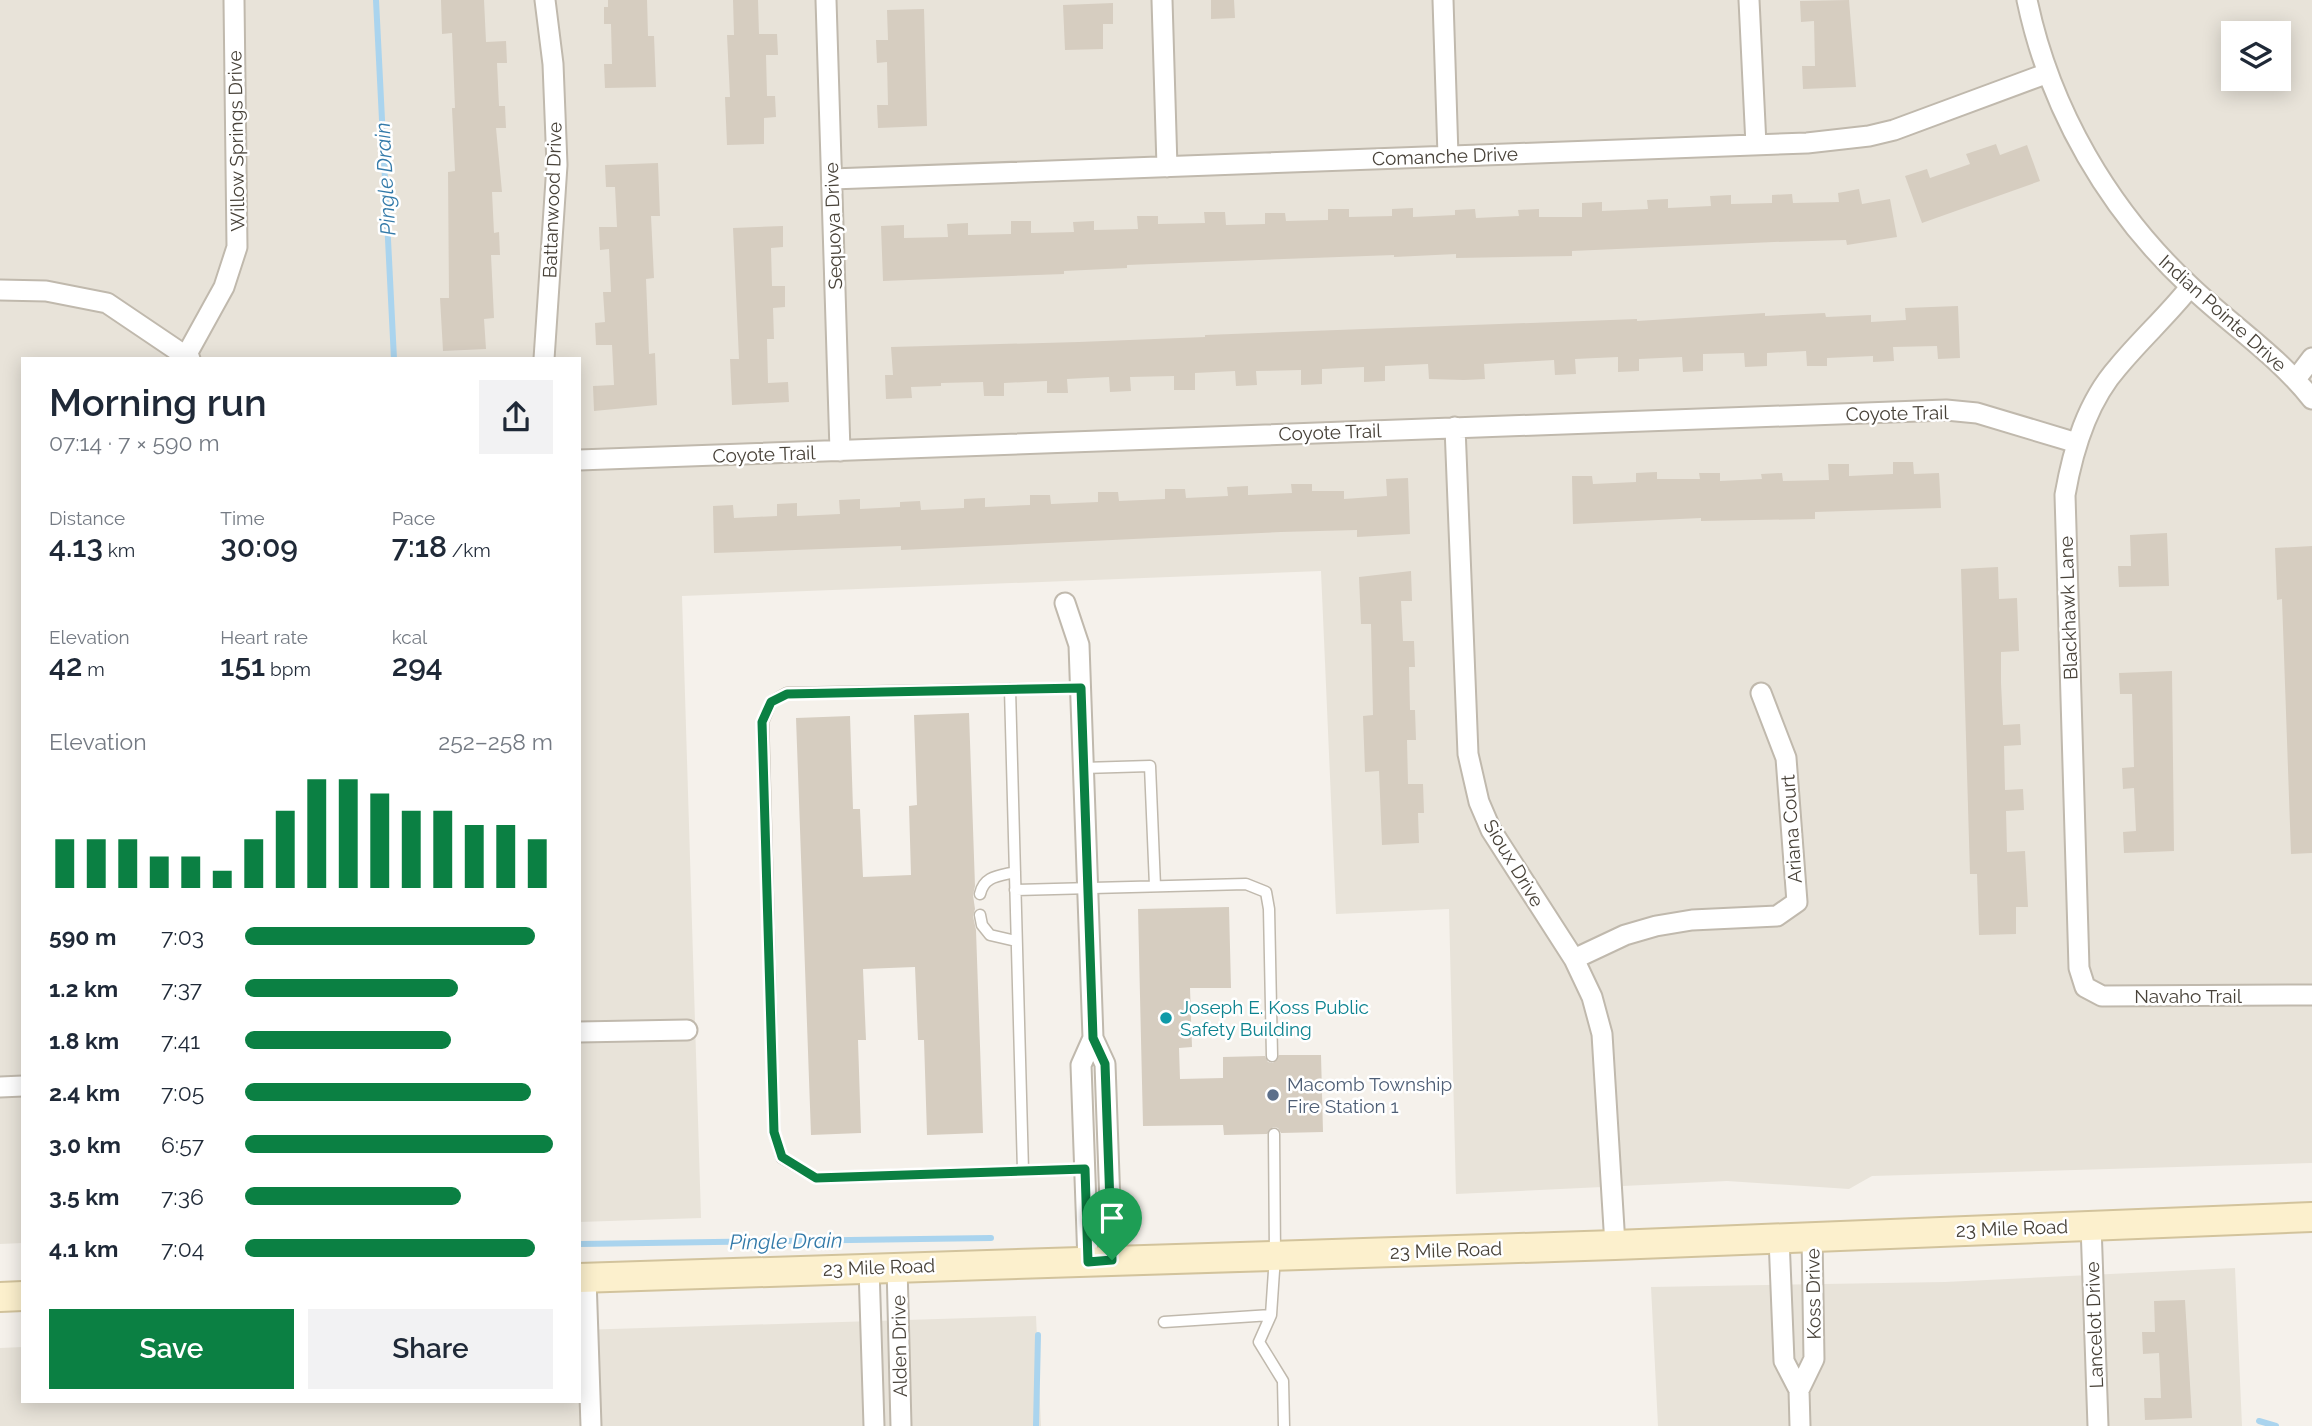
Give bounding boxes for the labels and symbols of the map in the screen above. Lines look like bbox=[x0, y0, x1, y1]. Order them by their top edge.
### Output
street label: Willow Springs Drive bbox=[223, 50, 249, 232]
street label: Battanwood Drive bbox=[538, 121, 566, 279]
water label: Pingle Drain bbox=[370, 122, 400, 236]
street label: Comanche Drive bbox=[1372, 142, 1518, 170]
street label: Sequoya Drive bbox=[820, 162, 846, 290]
street label: Indian Pointe Drive bbox=[2155, 250, 2291, 376]
street label: Coyote Trail bbox=[1845, 401, 1949, 425]
street label: Coyote Trail bbox=[1278, 419, 1383, 445]
street label: Coyote Trail bbox=[712, 441, 817, 467]
street label: Blackhawk Lane bbox=[2054, 536, 2082, 680]
street label: Ariana Court bbox=[1776, 773, 1806, 884]
street label: Sioux Drive bbox=[1479, 815, 1549, 911]
street label: Navaho Trail bbox=[2134, 985, 2243, 1007]
place label: Joseph E. Koss Public Safety Building bbox=[1180, 996, 1369, 1040]
marker: Joseph E. Koss Public Safety Building bbox=[1158, 1010, 1174, 1026]
place label: Macomb Township Fire Station 1 bbox=[1287, 1073, 1452, 1117]
marker: Macomb Township Fire Station 1 bbox=[1265, 1087, 1281, 1103]
pin bbox=[1082, 1188, 1142, 1260]
street label: 23 Mile Road bbox=[1955, 1215, 2069, 1241]
water label: Pingle Drain bbox=[729, 1228, 843, 1254]
street label: 23 Mile Road bbox=[1389, 1237, 1503, 1263]
street label: Koss Drive bbox=[1801, 1248, 1825, 1340]
street label: 23 Mile Road bbox=[822, 1254, 936, 1280]
street label: Lancelot Drive bbox=[2081, 1261, 2107, 1389]
street label: Alden Drive bbox=[887, 1295, 911, 1397]

